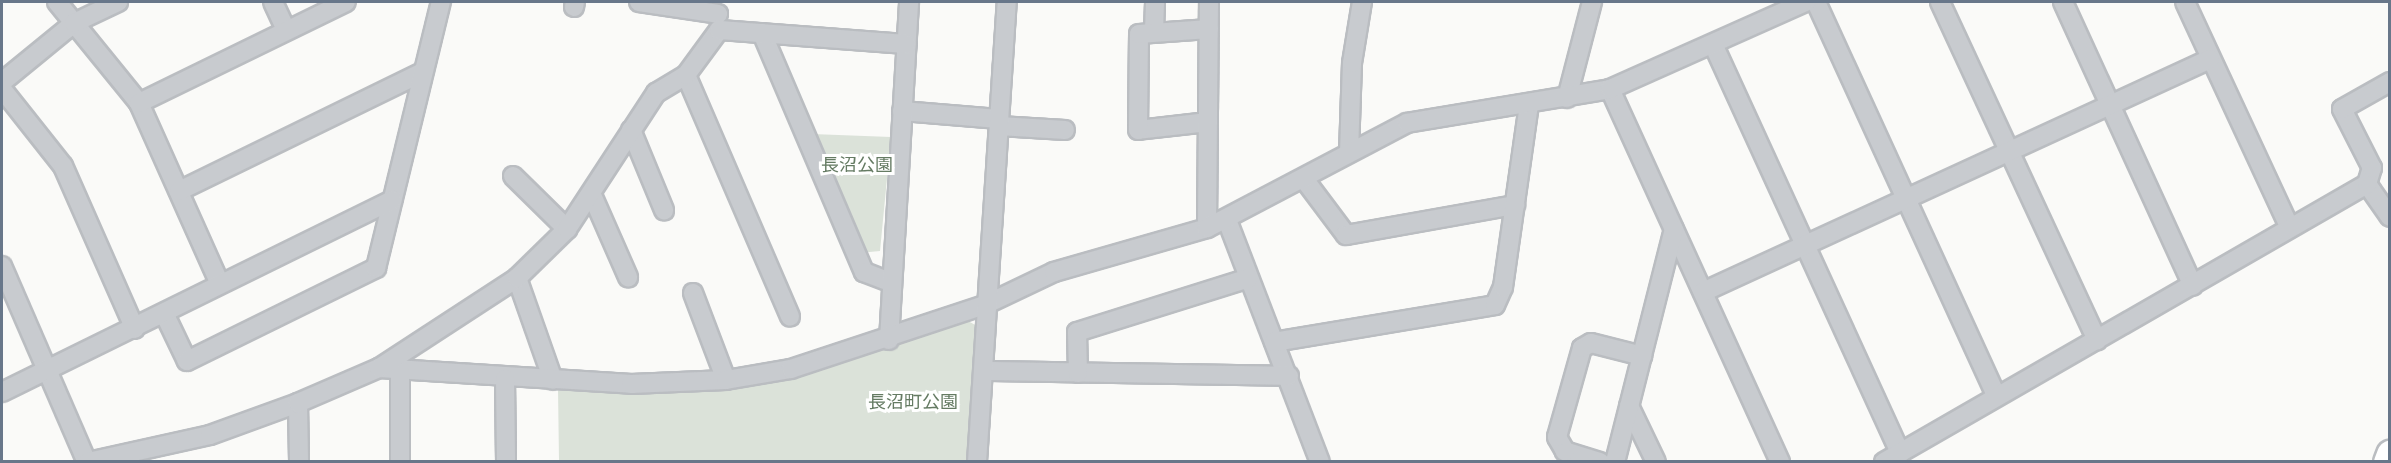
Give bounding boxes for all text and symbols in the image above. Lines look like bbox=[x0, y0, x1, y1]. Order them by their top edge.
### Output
park label: 長沼公園 bbox=[821, 154, 893, 176]
park label: 長沼町公園 bbox=[868, 391, 958, 413]

